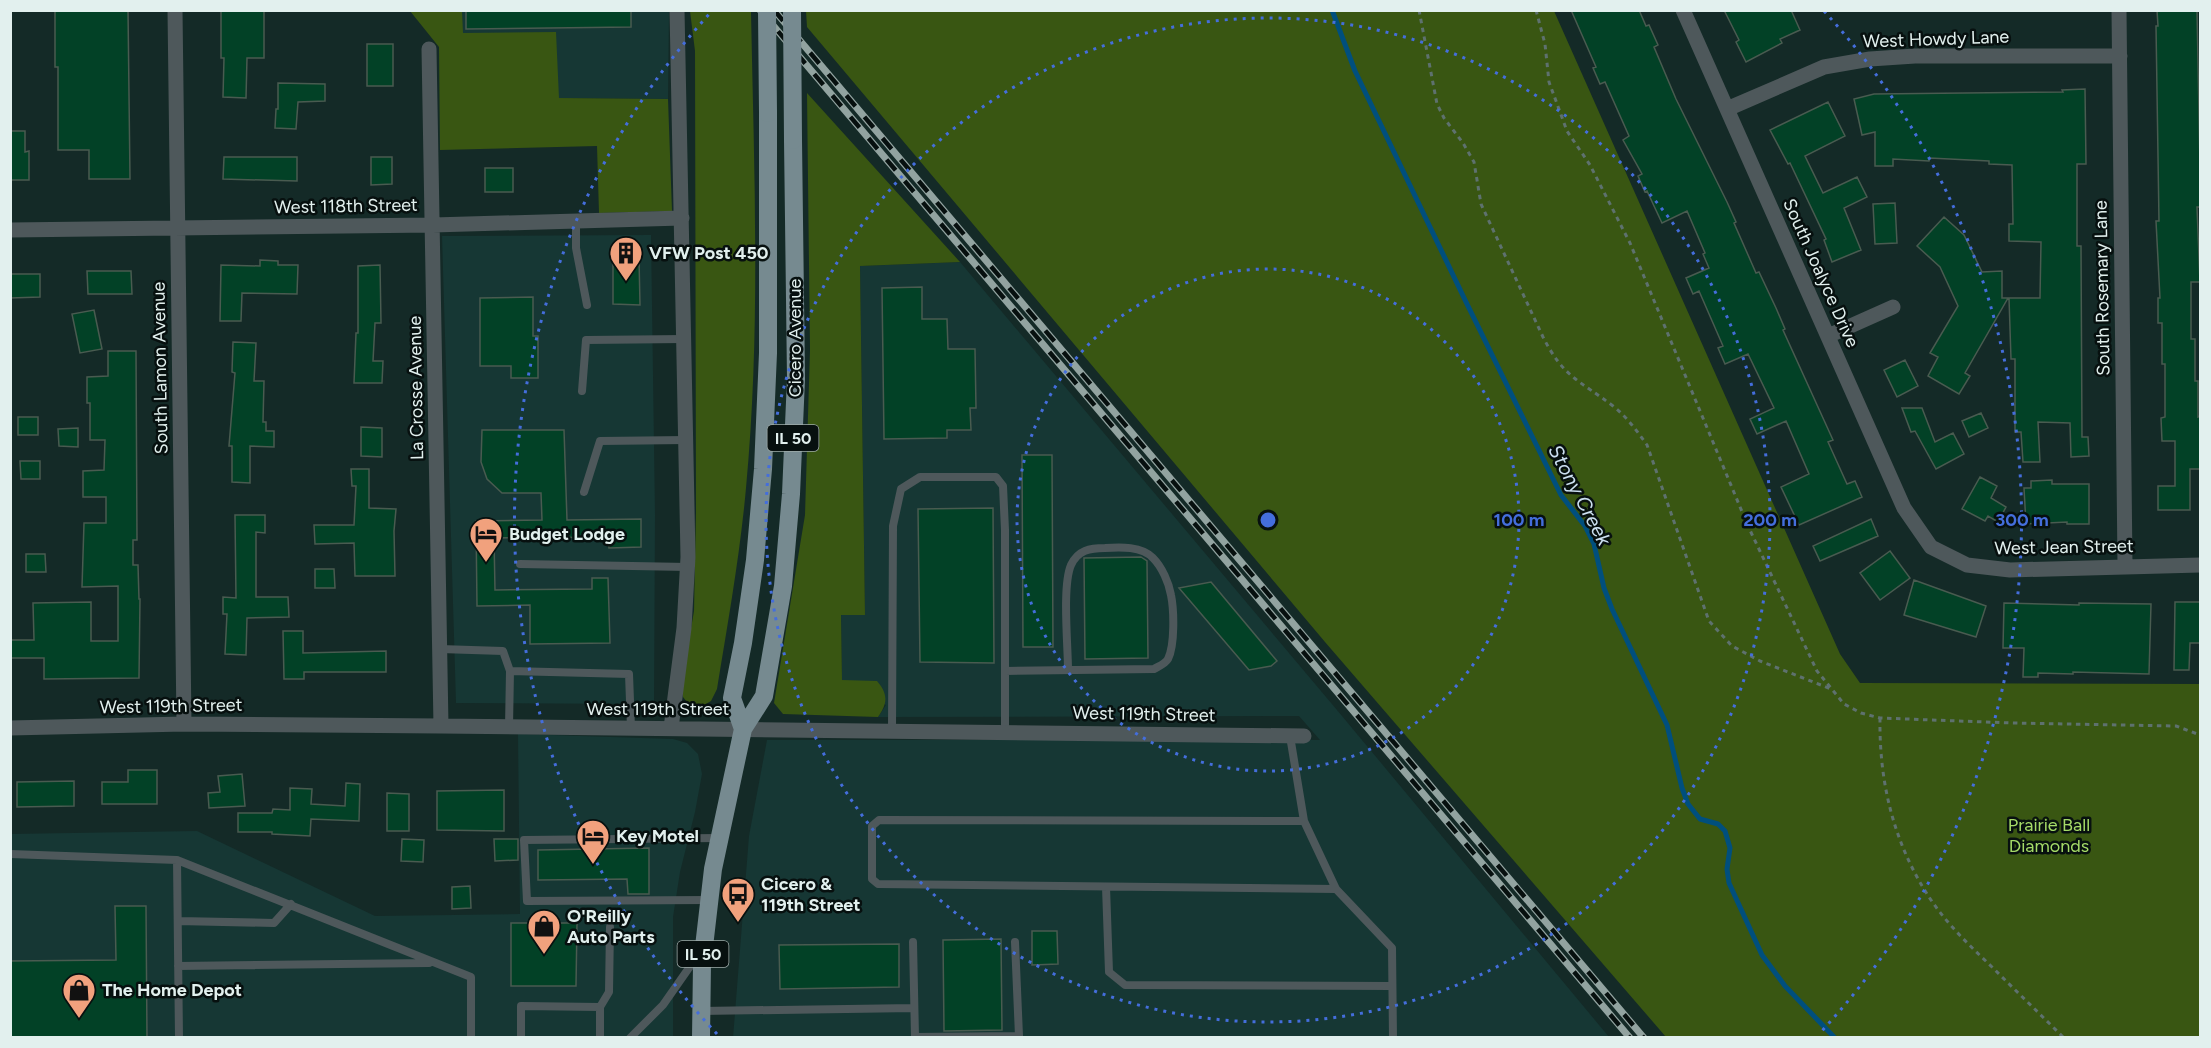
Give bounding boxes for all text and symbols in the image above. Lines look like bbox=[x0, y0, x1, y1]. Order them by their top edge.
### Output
street label: West Howdy Lane bbox=[1862, 25, 2010, 53]
street label: West 118th Street bbox=[274, 194, 418, 218]
street label: South Joalyce Drive bbox=[1778, 195, 1864, 351]
street label: South Rosemary Lane bbox=[2089, 200, 2115, 376]
building icon: VFW Post 450 bbox=[608, 235, 644, 282]
place label: VFW Post 450 bbox=[649, 242, 769, 264]
street label: Cicero Avenue bbox=[784, 279, 806, 397]
street label: South Lamon Avenue bbox=[147, 281, 173, 454]
street label: La Crosse Avenue bbox=[404, 315, 428, 460]
road number: IL 50 bbox=[768, 425, 818, 451]
water label: Stony Creek bbox=[1543, 440, 1617, 551]
text: 100 m bbox=[1494, 509, 1544, 531]
text: 200 m bbox=[1743, 509, 1797, 531]
text: 300 m bbox=[1995, 509, 2049, 531]
centre of rings bbox=[1258, 510, 1278, 530]
hotel icon: Budget Lodge bbox=[468, 516, 504, 563]
place label: Budget Lodge bbox=[509, 523, 625, 545]
street label: West Jean Street bbox=[1994, 535, 2134, 559]
street label: West 119th Street bbox=[99, 694, 243, 718]
street label: West 119th Street bbox=[587, 698, 730, 720]
street label: West 119th Street bbox=[1072, 702, 1216, 726]
park label: Prairie Ball Diamonds bbox=[2008, 814, 2090, 857]
hotel icon: Key Motel bbox=[575, 818, 611, 865]
place label: Key Motel bbox=[616, 825, 699, 847]
place label: Cicero & 119th Street bbox=[761, 873, 861, 916]
bus stop icon: Cicero & 119th Street bbox=[720, 876, 756, 923]
place label: O'Reilly Auto Parts bbox=[567, 905, 655, 948]
shop icon: O'Reilly Auto Parts bbox=[526, 908, 562, 955]
road number: IL 50 bbox=[678, 941, 728, 967]
shop icon: The Home Depot bbox=[61, 972, 97, 1019]
place label: The Home Depot bbox=[102, 979, 242, 1001]

